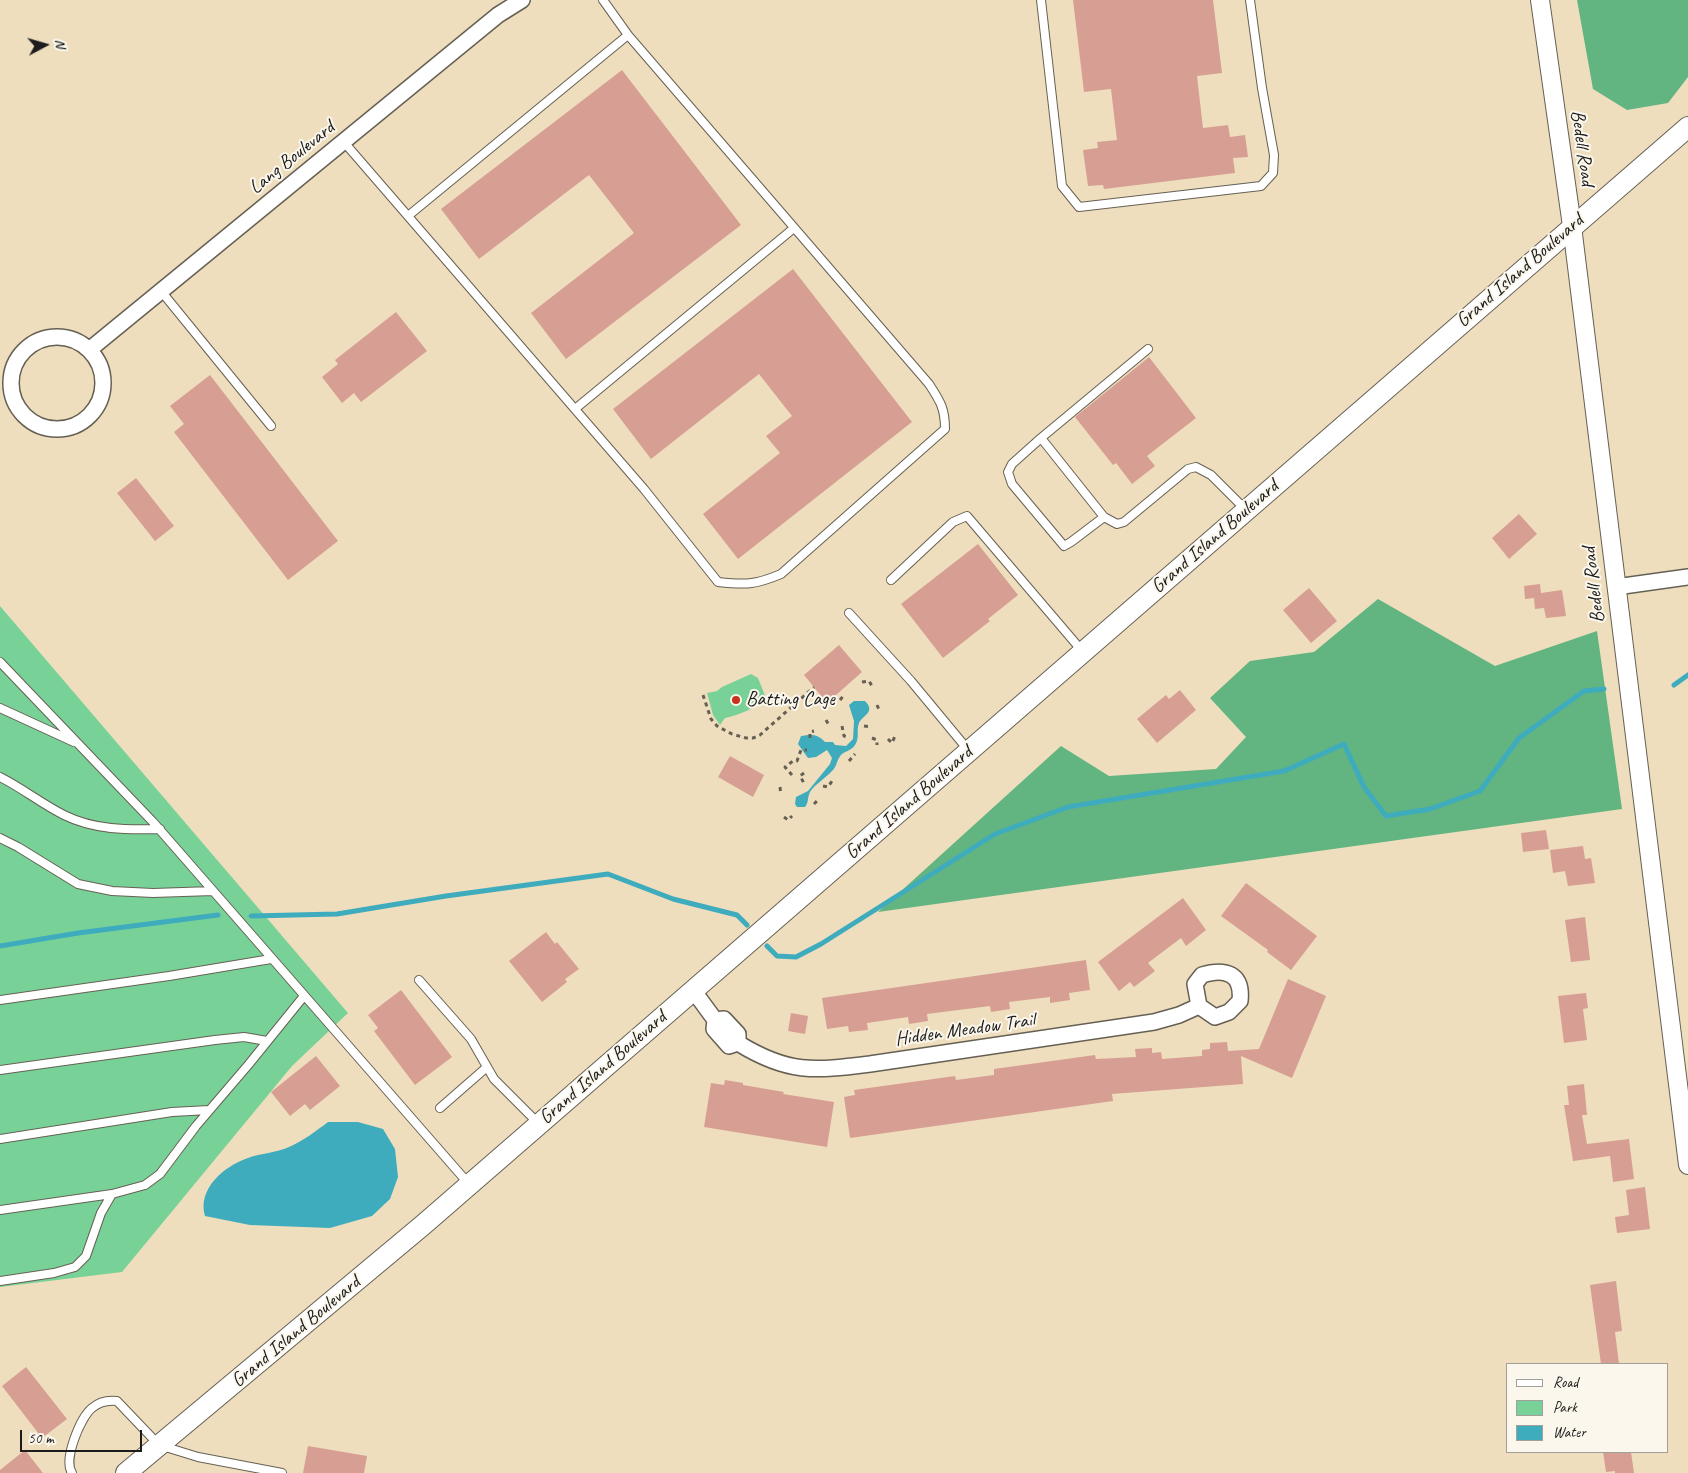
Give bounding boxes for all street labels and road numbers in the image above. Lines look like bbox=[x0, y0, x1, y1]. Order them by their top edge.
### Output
street label: Bedell Road bbox=[1565, 109, 1599, 187]
street label: Lang Boulevard bbox=[244, 116, 340, 200]
street label: Grand Island Boulevard bbox=[1451, 209, 1589, 333]
street label: Grand Island Boulevard bbox=[1146, 475, 1284, 599]
street label: Bedell Road bbox=[1577, 546, 1611, 624]
street label: Grand Island Boulevard bbox=[840, 741, 978, 865]
street label: Grand Island Boulevard bbox=[534, 1006, 672, 1130]
street label: Hidden Meadow Trail bbox=[894, 1008, 1036, 1052]
street label: Grand Island Boulevard bbox=[227, 1271, 365, 1393]

